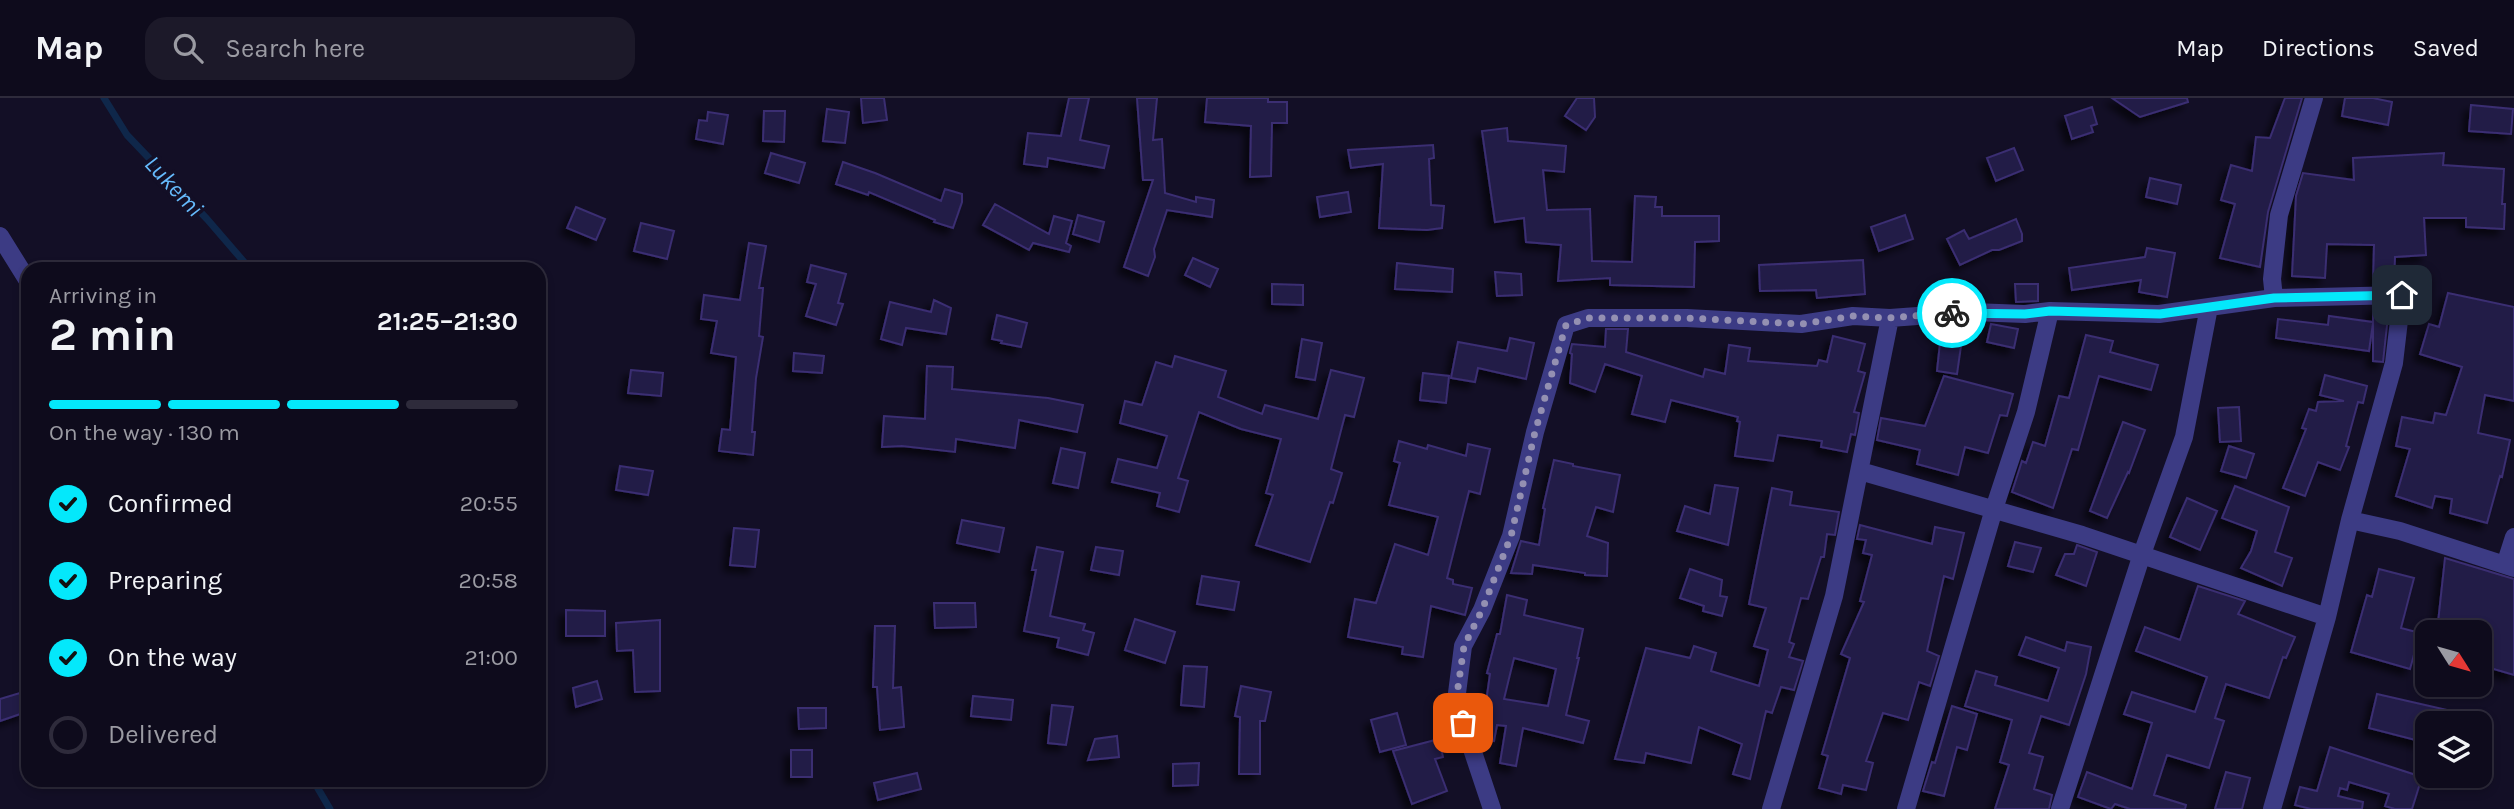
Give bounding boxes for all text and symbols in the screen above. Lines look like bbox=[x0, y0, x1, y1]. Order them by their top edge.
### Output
search box bbox=[145, 17, 635, 80]
text: Map bbox=[35, 29, 103, 67]
icon: search bbox=[169, 29, 207, 67]
text: Search here bbox=[225, 33, 365, 64]
text: Map bbox=[2176, 34, 2224, 62]
text: Directions bbox=[2262, 34, 2375, 62]
text: Saved bbox=[2413, 34, 2479, 62]
water label: Lukemi bbox=[139, 150, 209, 222]
pin bbox=[2372, 265, 2432, 325]
icon: home bbox=[2383, 276, 2421, 314]
courier bbox=[1917, 278, 1987, 348]
text: Arriving in bbox=[49, 282, 157, 309]
icon: bike bbox=[1933, 294, 1971, 332]
text: 21:25–21:30 bbox=[377, 306, 518, 337]
text: 2 min bbox=[49, 308, 176, 362]
text: On the way · 130 m bbox=[49, 419, 240, 446]
icon: check bbox=[49, 485, 87, 523]
text: Confirmed bbox=[108, 488, 233, 519]
text: 20:55 bbox=[460, 490, 518, 517]
icon: check bbox=[49, 562, 87, 600]
text: Preparing bbox=[108, 565, 222, 596]
text: 20:58 bbox=[459, 567, 518, 594]
north arrow bbox=[2415, 620, 2492, 696]
map controls bbox=[2415, 620, 2492, 788]
icon: check bbox=[49, 639, 87, 677]
text: On the way bbox=[108, 642, 237, 673]
text: 21:00 bbox=[464, 644, 518, 671]
pin bbox=[1433, 693, 1493, 753]
icon: bag bbox=[1444, 704, 1482, 742]
button: layers bbox=[2415, 711, 2492, 788]
text: Delivered bbox=[108, 719, 218, 750]

